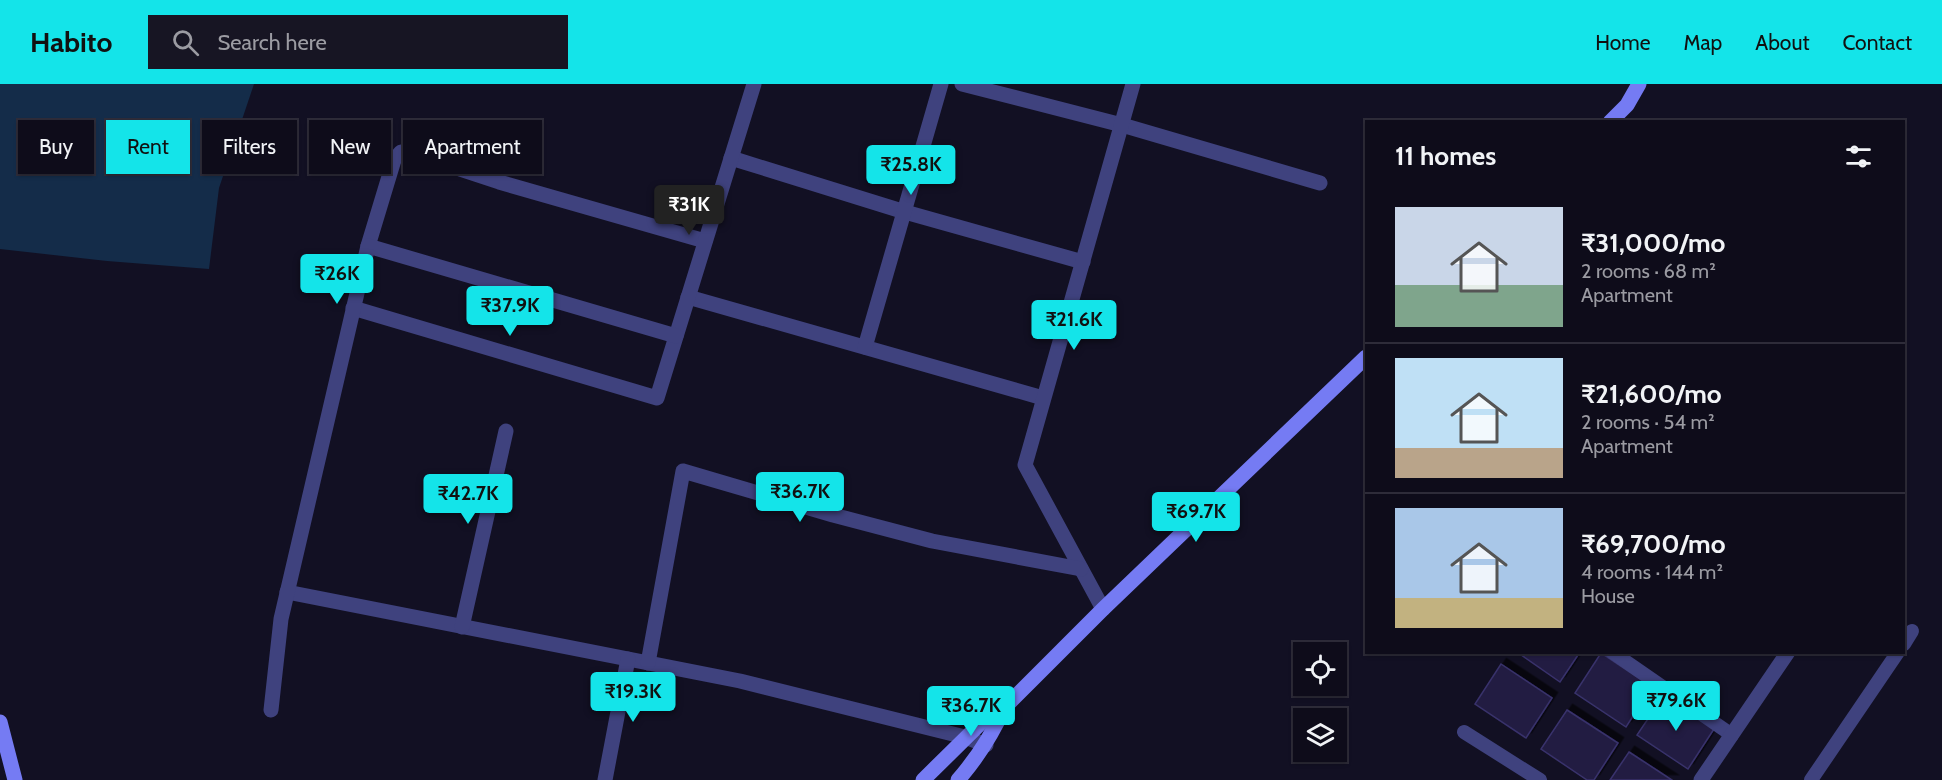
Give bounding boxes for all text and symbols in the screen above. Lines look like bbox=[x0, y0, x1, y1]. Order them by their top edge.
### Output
search box bbox=[148, 15, 568, 69]
text: Habito bbox=[30, 25, 112, 59]
icon: search bbox=[169, 26, 202, 59]
text: Search here bbox=[217, 29, 327, 56]
text: Home bbox=[1595, 30, 1651, 55]
text: Map bbox=[1684, 30, 1722, 55]
text: About bbox=[1755, 30, 1809, 55]
text: Contact bbox=[1842, 30, 1912, 55]
chip: Buy bbox=[18, 120, 94, 174]
chip: Rent bbox=[106, 120, 190, 174]
chip: Filters bbox=[202, 120, 297, 174]
chip: New bbox=[309, 120, 391, 174]
chip: Apartment bbox=[403, 120, 542, 174]
text: 11 homes bbox=[1395, 140, 1496, 172]
icon: filters bbox=[1842, 140, 1875, 173]
pin: ₹25.8K bbox=[862, 145, 960, 196]
text: ₹25.8K bbox=[880, 152, 942, 176]
pin: ₹31K bbox=[653, 185, 725, 236]
text: ₹31K bbox=[668, 192, 710, 216]
text: ₹31,000/mo bbox=[1581, 227, 1725, 259]
icon: home bbox=[1443, 231, 1515, 303]
pin: ₹26K bbox=[301, 254, 373, 305]
text: 2 rooms · 68 m² bbox=[1581, 259, 1716, 283]
text: ₹26K bbox=[314, 261, 360, 285]
text: Apartment bbox=[1581, 283, 1673, 307]
pin: ₹37.9K bbox=[461, 286, 559, 337]
text: ₹37.9K bbox=[480, 293, 540, 317]
pin: ₹21.6K bbox=[1025, 300, 1123, 351]
text: ₹21.6K bbox=[1045, 307, 1103, 331]
text: ₹21,600/mo bbox=[1581, 378, 1722, 410]
icon: home bbox=[1443, 382, 1515, 454]
text: 2 rooms · 54 m² bbox=[1581, 410, 1715, 434]
text: Apartment bbox=[1581, 434, 1673, 458]
pin: ₹36.7K bbox=[751, 472, 849, 523]
pin: ₹42.7K bbox=[419, 474, 517, 525]
text: ₹36.7K bbox=[770, 479, 830, 503]
text: ₹42.7K bbox=[437, 481, 499, 505]
pin: ₹69.7K bbox=[1147, 492, 1245, 543]
text: ₹69.7K bbox=[1166, 499, 1226, 523]
text: ₹69,700/mo bbox=[1581, 528, 1725, 560]
icon: home bbox=[1443, 532, 1515, 604]
text: 4 rooms · 144 m² bbox=[1581, 560, 1723, 584]
text: House bbox=[1581, 584, 1635, 608]
map controls bbox=[1293, 642, 1347, 762]
button: locate bbox=[1293, 642, 1347, 696]
pin: ₹19.3K bbox=[584, 672, 682, 723]
text: ₹19.3K bbox=[605, 679, 661, 703]
pin: ₹79.6K bbox=[1627, 681, 1725, 732]
pin: ₹36.7K bbox=[922, 686, 1020, 737]
text: ₹79.6K bbox=[1646, 688, 1706, 712]
text: ₹36.7K bbox=[941, 693, 1001, 717]
button: layers bbox=[1293, 708, 1347, 762]

